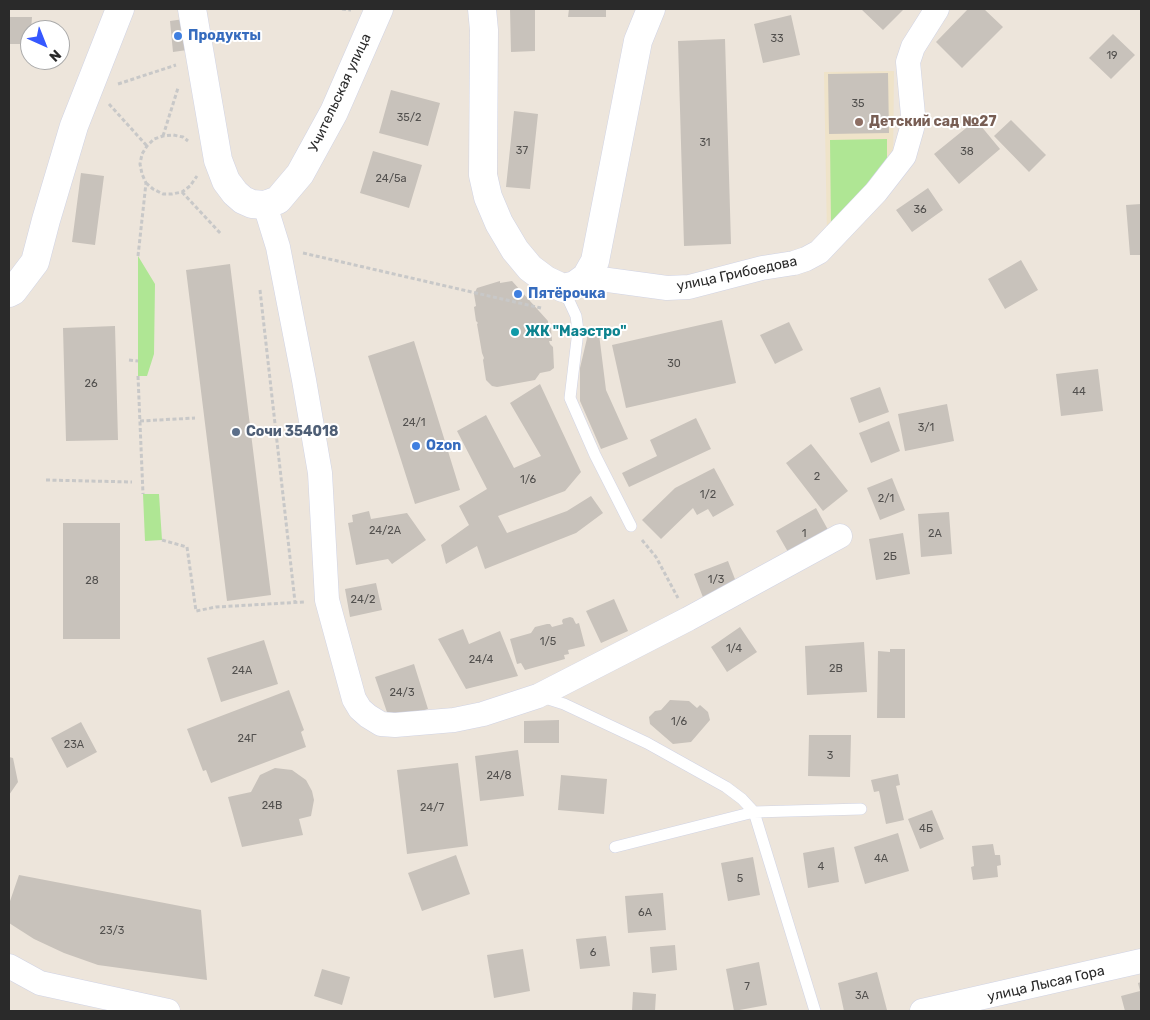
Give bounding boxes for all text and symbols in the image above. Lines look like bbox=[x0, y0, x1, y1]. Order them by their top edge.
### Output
north arrow bbox=[20, 20, 70, 70]
place label: Продукты bbox=[188, 28, 261, 44]
marker: Продукты bbox=[172, 30, 184, 42]
street label: Учительская улица bbox=[305, 31, 375, 155]
house number: 33 bbox=[770, 32, 784, 46]
text: N bbox=[46, 46, 65, 65]
house number: 19 bbox=[1106, 49, 1118, 63]
house number: 35 bbox=[851, 97, 865, 111]
house number: 35/2 bbox=[397, 111, 421, 125]
place label: Детский сад №27 bbox=[869, 114, 996, 130]
marker: Детский сад №27 bbox=[853, 116, 865, 128]
house number: 31 bbox=[699, 136, 711, 150]
house number: 37 bbox=[516, 144, 528, 158]
house number: 38 bbox=[960, 145, 974, 159]
house number: 24/5а bbox=[375, 172, 407, 186]
house number: 36 bbox=[913, 203, 927, 217]
street label: улица Грибоедова bbox=[675, 253, 799, 295]
place label: Пятёрочка bbox=[528, 286, 605, 302]
marker: Пятёрочка bbox=[512, 288, 524, 300]
place label: ЖК "Маэстро" bbox=[525, 324, 627, 340]
marker: ЖК "Маэстро" bbox=[509, 326, 521, 338]
house number: 30 bbox=[667, 357, 681, 371]
house number: 26 bbox=[84, 377, 98, 391]
house number: 44 bbox=[1072, 385, 1086, 399]
house number: 24/1 bbox=[402, 416, 426, 430]
house number: 3/1 bbox=[918, 421, 934, 435]
place label: Сочи 354018 bbox=[246, 424, 339, 440]
marker: Сочи 354018 bbox=[230, 426, 242, 438]
place label: Ozon bbox=[426, 438, 461, 454]
marker: Ozon bbox=[410, 440, 422, 452]
house number: 2 bbox=[814, 470, 820, 484]
house number: 1/6 bbox=[520, 473, 536, 487]
house number: 1/2 bbox=[700, 488, 716, 502]
house number: 2/1 bbox=[878, 492, 894, 506]
house number: 24/2А bbox=[369, 524, 401, 538]
house number: 1 bbox=[802, 527, 806, 541]
house number: 2А bbox=[928, 527, 942, 541]
house number: 2Б bbox=[883, 550, 897, 564]
house number: 1/3 bbox=[708, 573, 724, 587]
house number: 28 bbox=[85, 574, 99, 588]
house number: 24/2 bbox=[351, 593, 375, 607]
house number: 1/5 bbox=[540, 635, 556, 649]
house number: 1/4 bbox=[726, 642, 742, 656]
house number: 24/4 bbox=[469, 653, 493, 667]
house number: 2В bbox=[829, 662, 843, 676]
house number: 24А bbox=[232, 664, 252, 678]
house number: 24/3 bbox=[389, 686, 415, 700]
house number: 1/6 bbox=[671, 715, 687, 729]
house number: 24Г bbox=[238, 732, 256, 746]
house number: 23А bbox=[64, 738, 84, 752]
house number: 3 bbox=[827, 749, 833, 763]
house number: 24/8 bbox=[486, 769, 512, 783]
house number: 24В bbox=[262, 799, 282, 813]
house number: 24/7 bbox=[420, 801, 444, 815]
house number: 4Б bbox=[919, 822, 933, 836]
house number: 4А bbox=[874, 852, 888, 866]
house number: 4 bbox=[818, 860, 824, 874]
house number: 5 bbox=[737, 872, 743, 886]
house number: 6А bbox=[638, 906, 652, 920]
house number: 23/3 bbox=[100, 924, 124, 938]
house number: 6 bbox=[590, 946, 596, 960]
street label: улица Лысая Гора bbox=[986, 962, 1106, 1006]
house number: 7 bbox=[744, 980, 750, 994]
house number: 3А bbox=[855, 989, 869, 1003]

